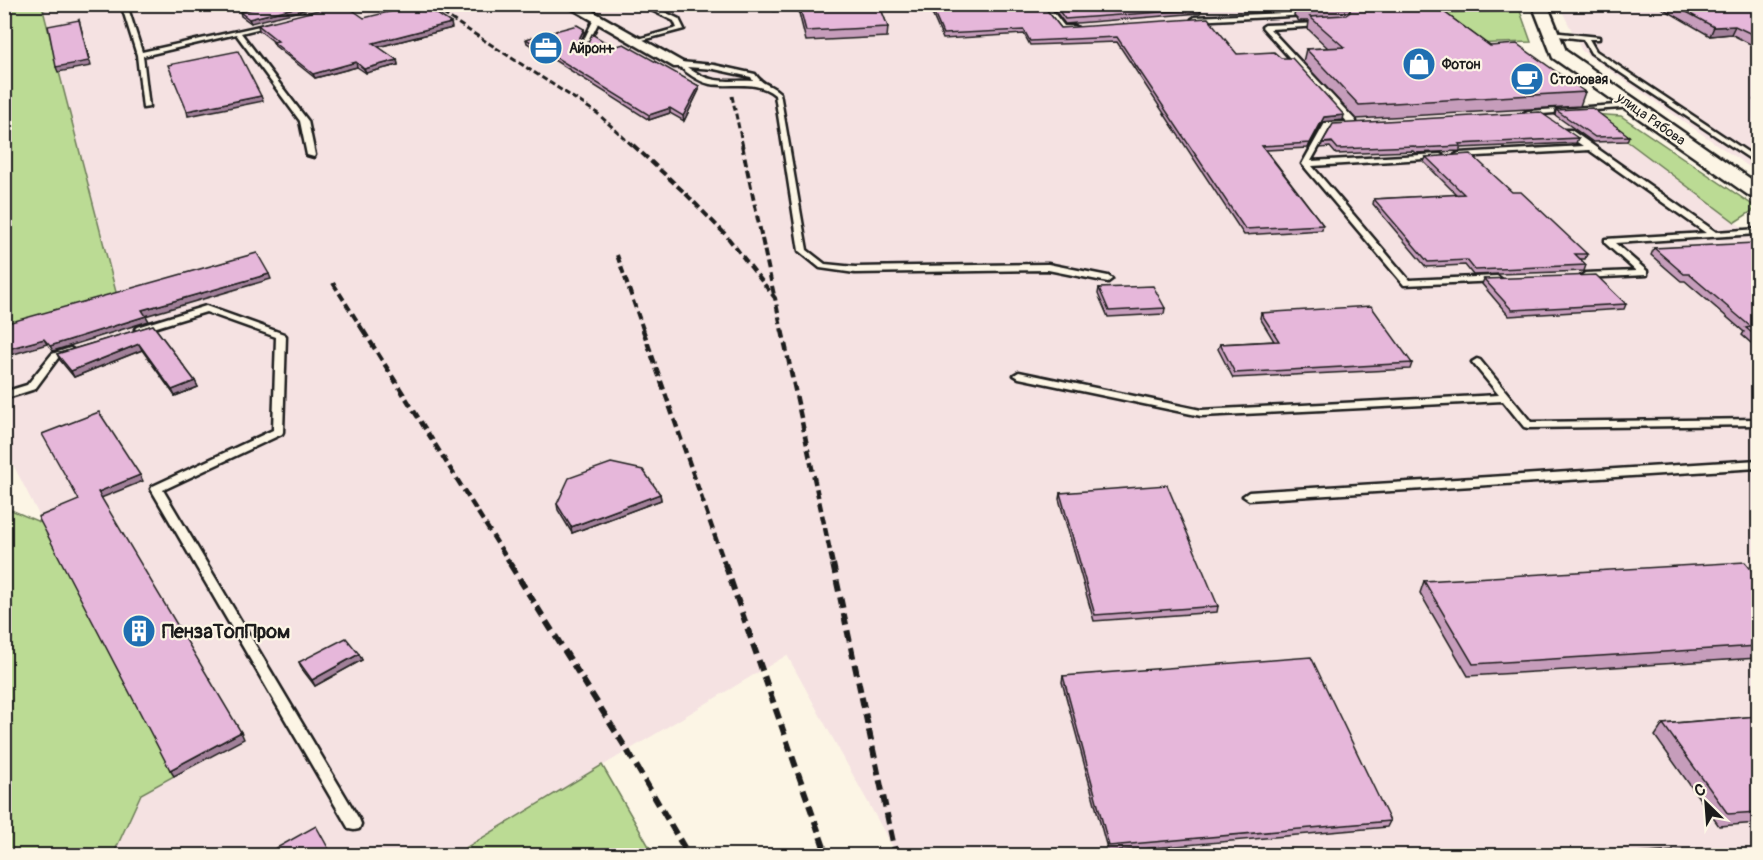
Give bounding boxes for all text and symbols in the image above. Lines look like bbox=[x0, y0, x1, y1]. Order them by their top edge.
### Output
office icon: Айрон+ bbox=[528, 30, 564, 66]
place label: Айрон+ bbox=[569, 40, 615, 57]
shop icon: Фотон bbox=[1401, 46, 1437, 82]
place label: Фотон bbox=[1441, 56, 1480, 73]
cafe icon: Столовая bbox=[1509, 61, 1545, 97]
place label: Столовая bbox=[1550, 71, 1608, 88]
street label: улица Рябова bbox=[1612, 88, 1689, 149]
building icon: ПензаТопПром bbox=[121, 613, 157, 649]
place label: ПензаТопПром bbox=[162, 619, 290, 644]
north arrow bbox=[1676, 773, 1736, 833]
text: С bbox=[1691, 779, 1709, 801]

